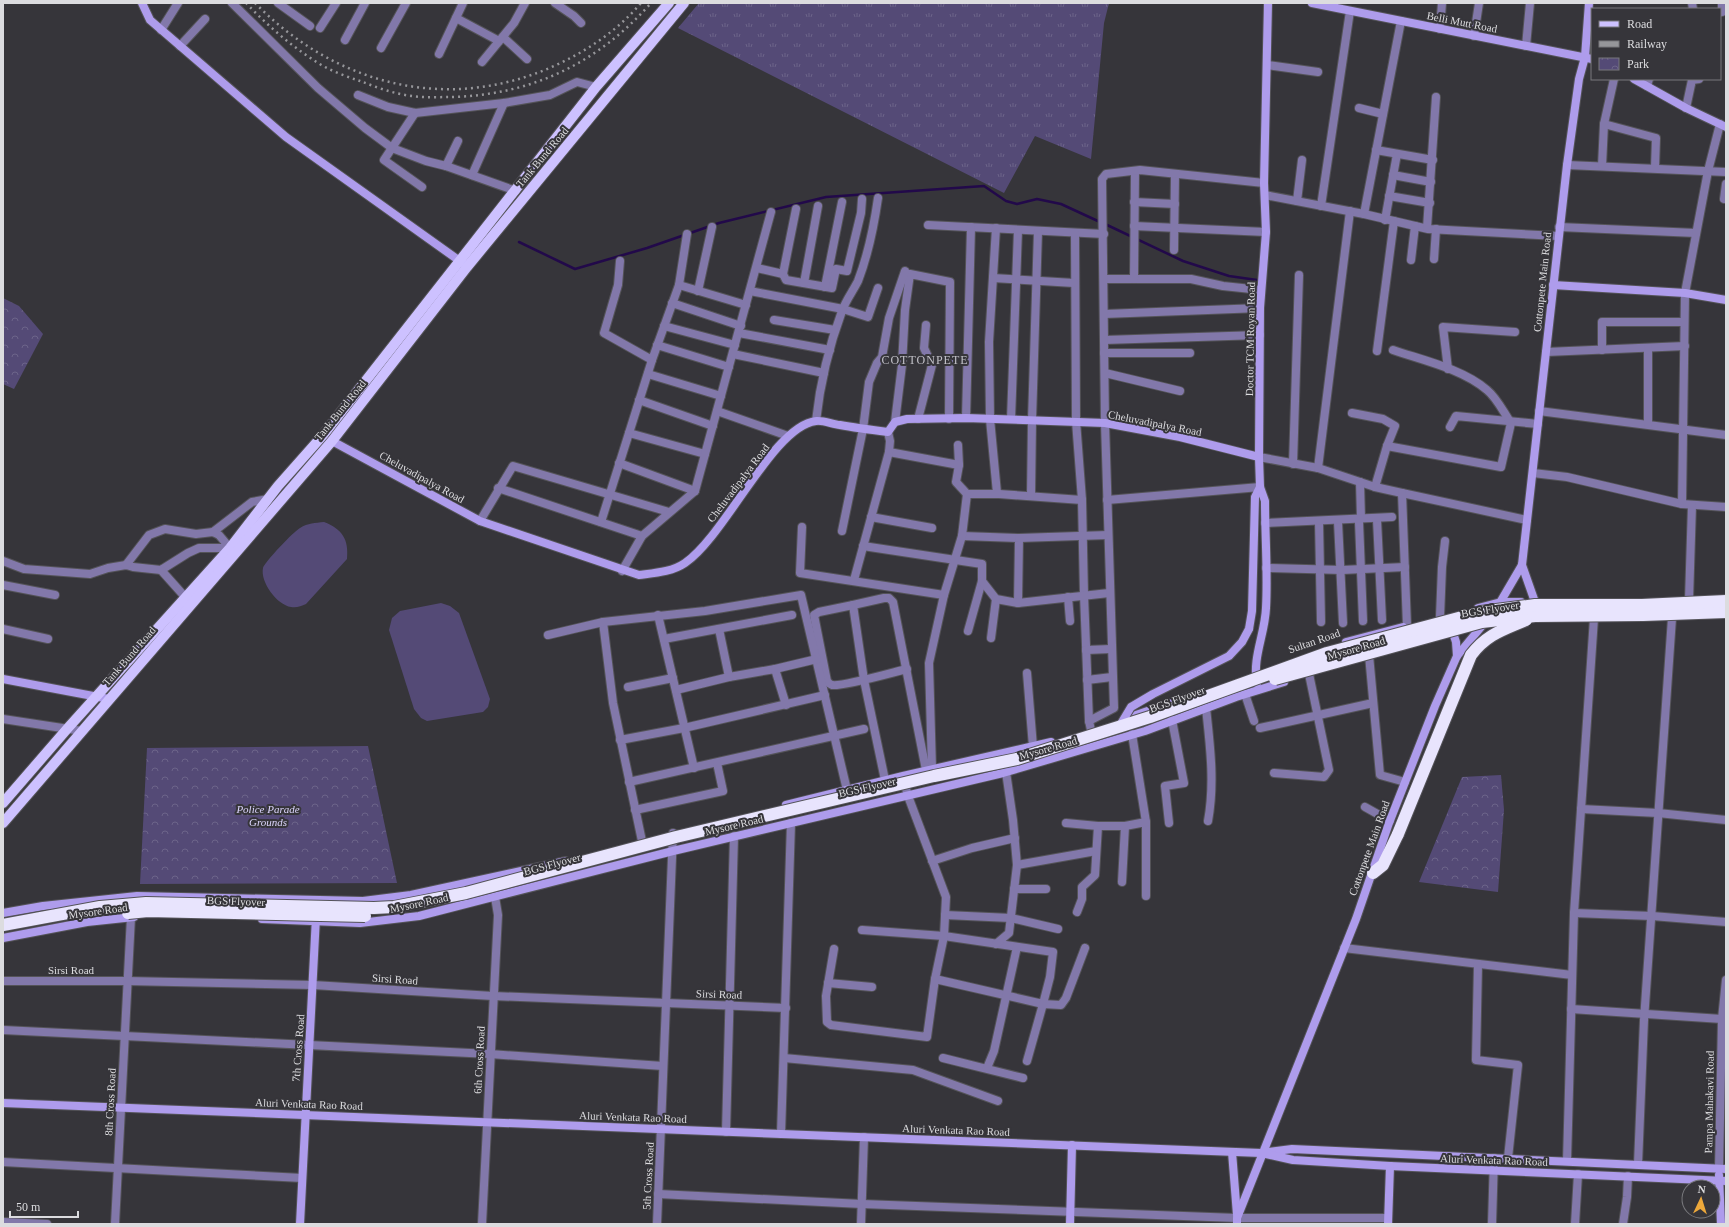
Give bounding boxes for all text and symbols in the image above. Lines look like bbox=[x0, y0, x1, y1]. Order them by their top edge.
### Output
legend bbox=[1591, 8, 1721, 80]
street label: Belli Mutt Road bbox=[1426, 9, 1499, 35]
text: Road bbox=[1627, 17, 1652, 31]
text: Railway bbox=[1627, 37, 1667, 51]
text: Park bbox=[1627, 57, 1649, 71]
street label: Tank Bund Road bbox=[513, 124, 571, 189]
street label: Cottonpete Main Road bbox=[1531, 231, 1553, 332]
street label: Doctor TCM Royan Road bbox=[1243, 281, 1257, 396]
district label: COTTONPETE bbox=[881, 353, 969, 367]
street label: Tank Bund Road bbox=[312, 377, 368, 443]
street label: Cheluvadipalya Road bbox=[1107, 408, 1203, 438]
street label: Cheluvadipalya Road bbox=[705, 441, 772, 525]
street label: Cheluvadipalya Road bbox=[378, 449, 467, 506]
street label: BGS Flyover bbox=[1460, 598, 1520, 619]
street label: Tank Bund Road bbox=[100, 624, 158, 688]
street label: Sultan Road bbox=[1286, 626, 1342, 655]
street label: Mysore Road bbox=[1326, 634, 1387, 662]
street label: BGS Flyover bbox=[1148, 683, 1207, 715]
street label: Mysore Road bbox=[1018, 734, 1079, 762]
street label: BGS Flyover bbox=[837, 775, 897, 799]
street label: Cottonpete Main Road bbox=[1346, 798, 1392, 897]
park label: Police Parade Grounds bbox=[235, 803, 300, 828]
street label: Mysore Road bbox=[704, 812, 765, 838]
street label: BGS Flyover bbox=[522, 851, 582, 877]
street label: Mysore Road bbox=[389, 891, 450, 915]
street label: BGS Flyover bbox=[207, 894, 266, 908]
street label: Mysore Road bbox=[68, 901, 129, 921]
street label: Sirsi Road bbox=[48, 964, 95, 976]
street label: Sirsi Road bbox=[372, 971, 419, 987]
street label: Sirsi Road bbox=[696, 987, 743, 1001]
street label: 7th Cross Road bbox=[290, 1013, 306, 1082]
street label: 6th Cross Road bbox=[471, 1025, 487, 1094]
street label: Pampa Mahakavi Road bbox=[1702, 1050, 1716, 1153]
street label: 8th Cross Road bbox=[102, 1067, 118, 1136]
street label: Aluri Venkata Rao Road bbox=[255, 1096, 363, 1112]
street label: Aluri Venkata Rao Road bbox=[579, 1109, 687, 1125]
street label: Aluri Venkata Rao Road bbox=[902, 1122, 1010, 1138]
street label: 5th Cross Road bbox=[640, 1141, 656, 1210]
street label: Aluri Venkata Rao Road bbox=[1440, 1152, 1548, 1168]
north arrow bbox=[1681, 1179, 1721, 1219]
text: N bbox=[1697, 1183, 1706, 1195]
scale bar bbox=[10, 1193, 78, 1219]
text: 50 m bbox=[16, 1200, 41, 1214]

